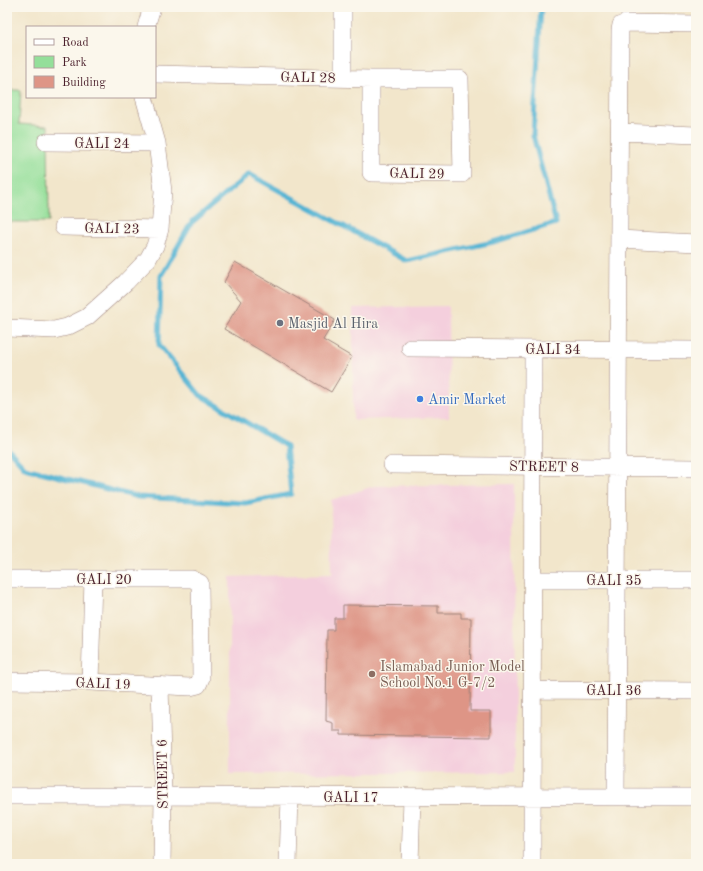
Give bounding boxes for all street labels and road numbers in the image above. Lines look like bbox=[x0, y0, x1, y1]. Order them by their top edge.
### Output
street label: GALI 28 bbox=[280, 71, 336, 85]
street label: GALI 24 bbox=[74, 137, 130, 151]
street label: GALI 29 bbox=[389, 167, 445, 181]
street label: GALI 23 bbox=[84, 222, 140, 236]
street label: GALI 34 bbox=[525, 343, 581, 357]
street label: STREET 8 bbox=[509, 459, 579, 475]
street label: GALI 20 bbox=[76, 573, 132, 587]
street label: GALI 35 bbox=[586, 574, 642, 588]
street label: GALI 19 bbox=[75, 676, 131, 692]
street label: GALI 36 bbox=[586, 684, 642, 698]
street label: STREET 6 bbox=[155, 739, 171, 809]
street label: GALI 17 bbox=[323, 791, 379, 805]

